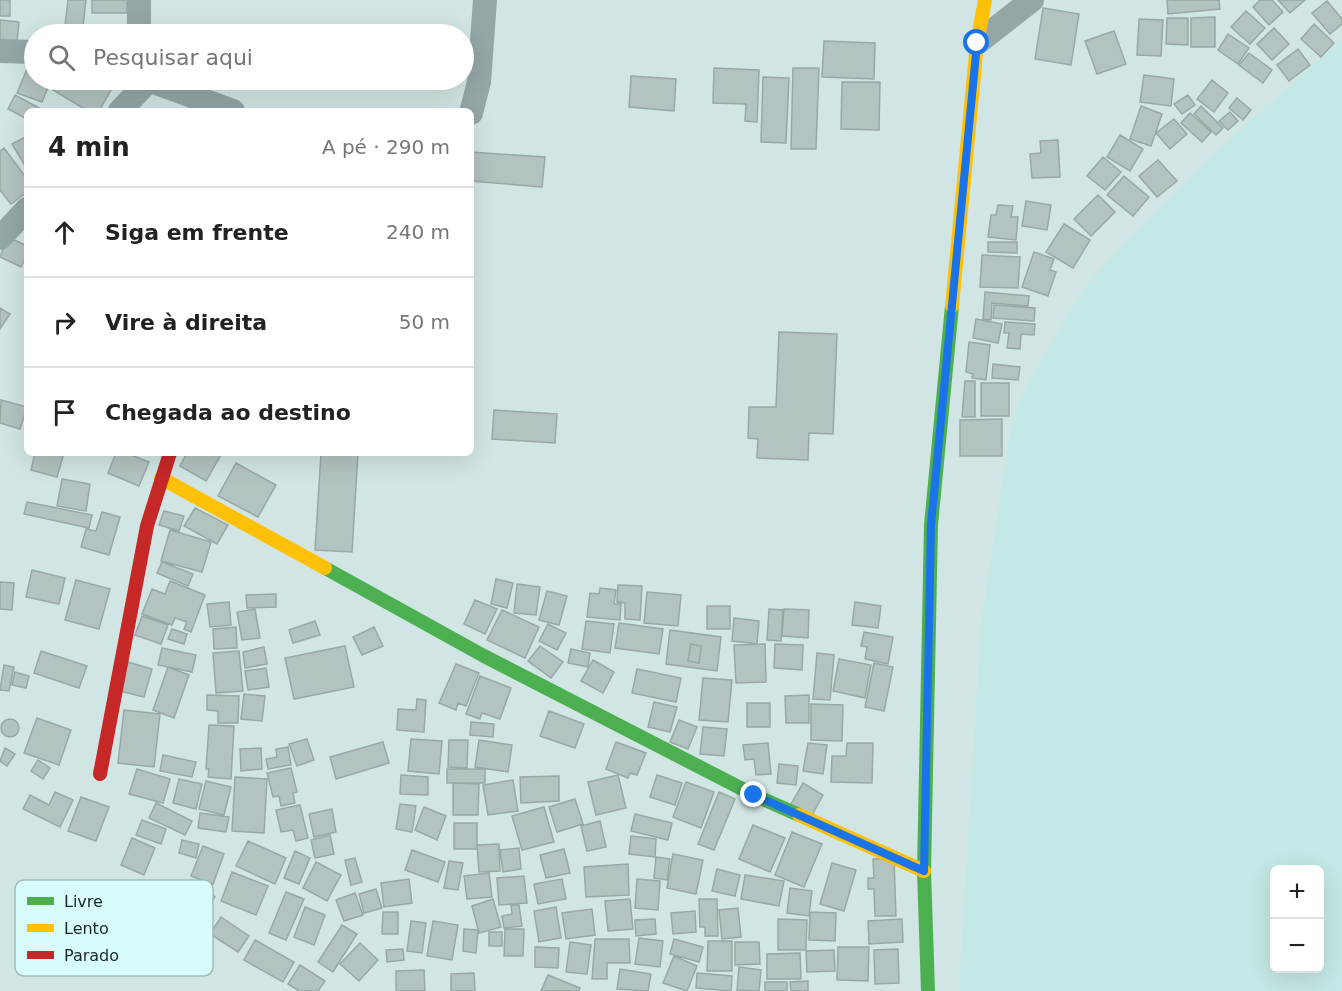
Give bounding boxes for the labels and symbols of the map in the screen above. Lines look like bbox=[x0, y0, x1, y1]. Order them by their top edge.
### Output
route start bbox=[963, 29, 989, 55]
route end bbox=[740, 781, 766, 807]
legend bbox=[15, 880, 213, 976]
text: Livre bbox=[64, 892, 103, 911]
text: Lento bbox=[64, 919, 109, 938]
text: Parado bbox=[64, 946, 119, 965]

